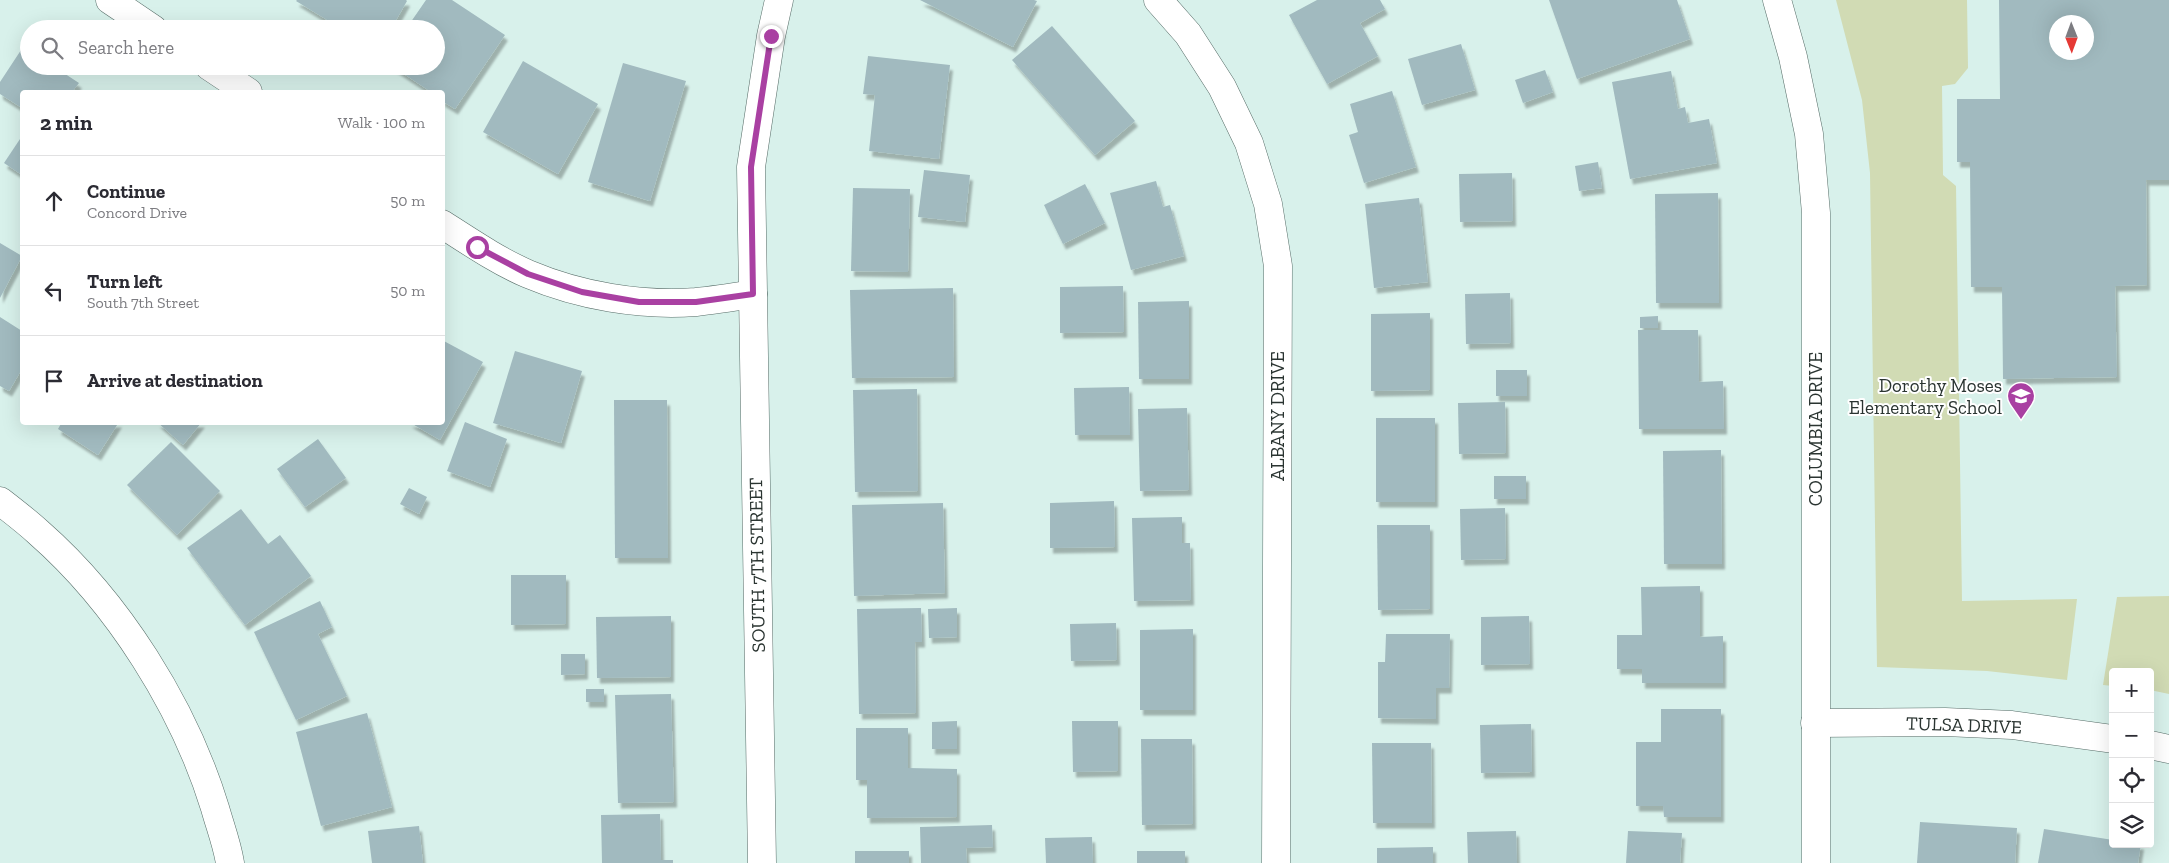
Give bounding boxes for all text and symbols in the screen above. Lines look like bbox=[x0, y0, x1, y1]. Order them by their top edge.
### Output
north arrow bbox=[2049, 15, 2094, 60]
search box bbox=[20, 20, 445, 75]
route end bbox=[760, 25, 783, 48]
icon: search bbox=[38, 34, 66, 62]
text: Search here bbox=[78, 36, 174, 59]
text: 2 min bbox=[40, 110, 92, 135]
text: Walk · 100 m bbox=[338, 113, 425, 132]
text: Continue bbox=[87, 180, 165, 203]
icon: ahead bbox=[40, 187, 68, 215]
text: 50 m bbox=[390, 191, 425, 210]
text: Concord Drive bbox=[87, 203, 187, 222]
route start bbox=[466, 236, 489, 259]
text: Turn left bbox=[87, 270, 162, 293]
icon: left bbox=[40, 277, 68, 305]
text: 50 m bbox=[390, 281, 425, 300]
text: South 7th Street bbox=[87, 293, 199, 312]
street label: ALBANY DRIVE bbox=[1266, 351, 1289, 481]
street label: COLUMBIA DRIVE bbox=[1804, 352, 1827, 506]
icon: arrive bbox=[40, 367, 68, 395]
text: Arrive at destination bbox=[87, 369, 263, 392]
place label: Dorothy Moses Elementary School bbox=[1849, 374, 2002, 419]
school or university icon: Dorothy Moses Elementary School bbox=[2006, 381, 2036, 420]
street label: SOUTH 7TH STREET bbox=[744, 477, 770, 653]
map controls bbox=[2109, 668, 2154, 848]
button: + bbox=[2109, 668, 2154, 713]
street label: TULSA DRIVE bbox=[1906, 711, 2022, 739]
button: − bbox=[2109, 713, 2154, 758]
button: locate bbox=[2109, 758, 2154, 803]
button: layers bbox=[2109, 803, 2154, 848]

